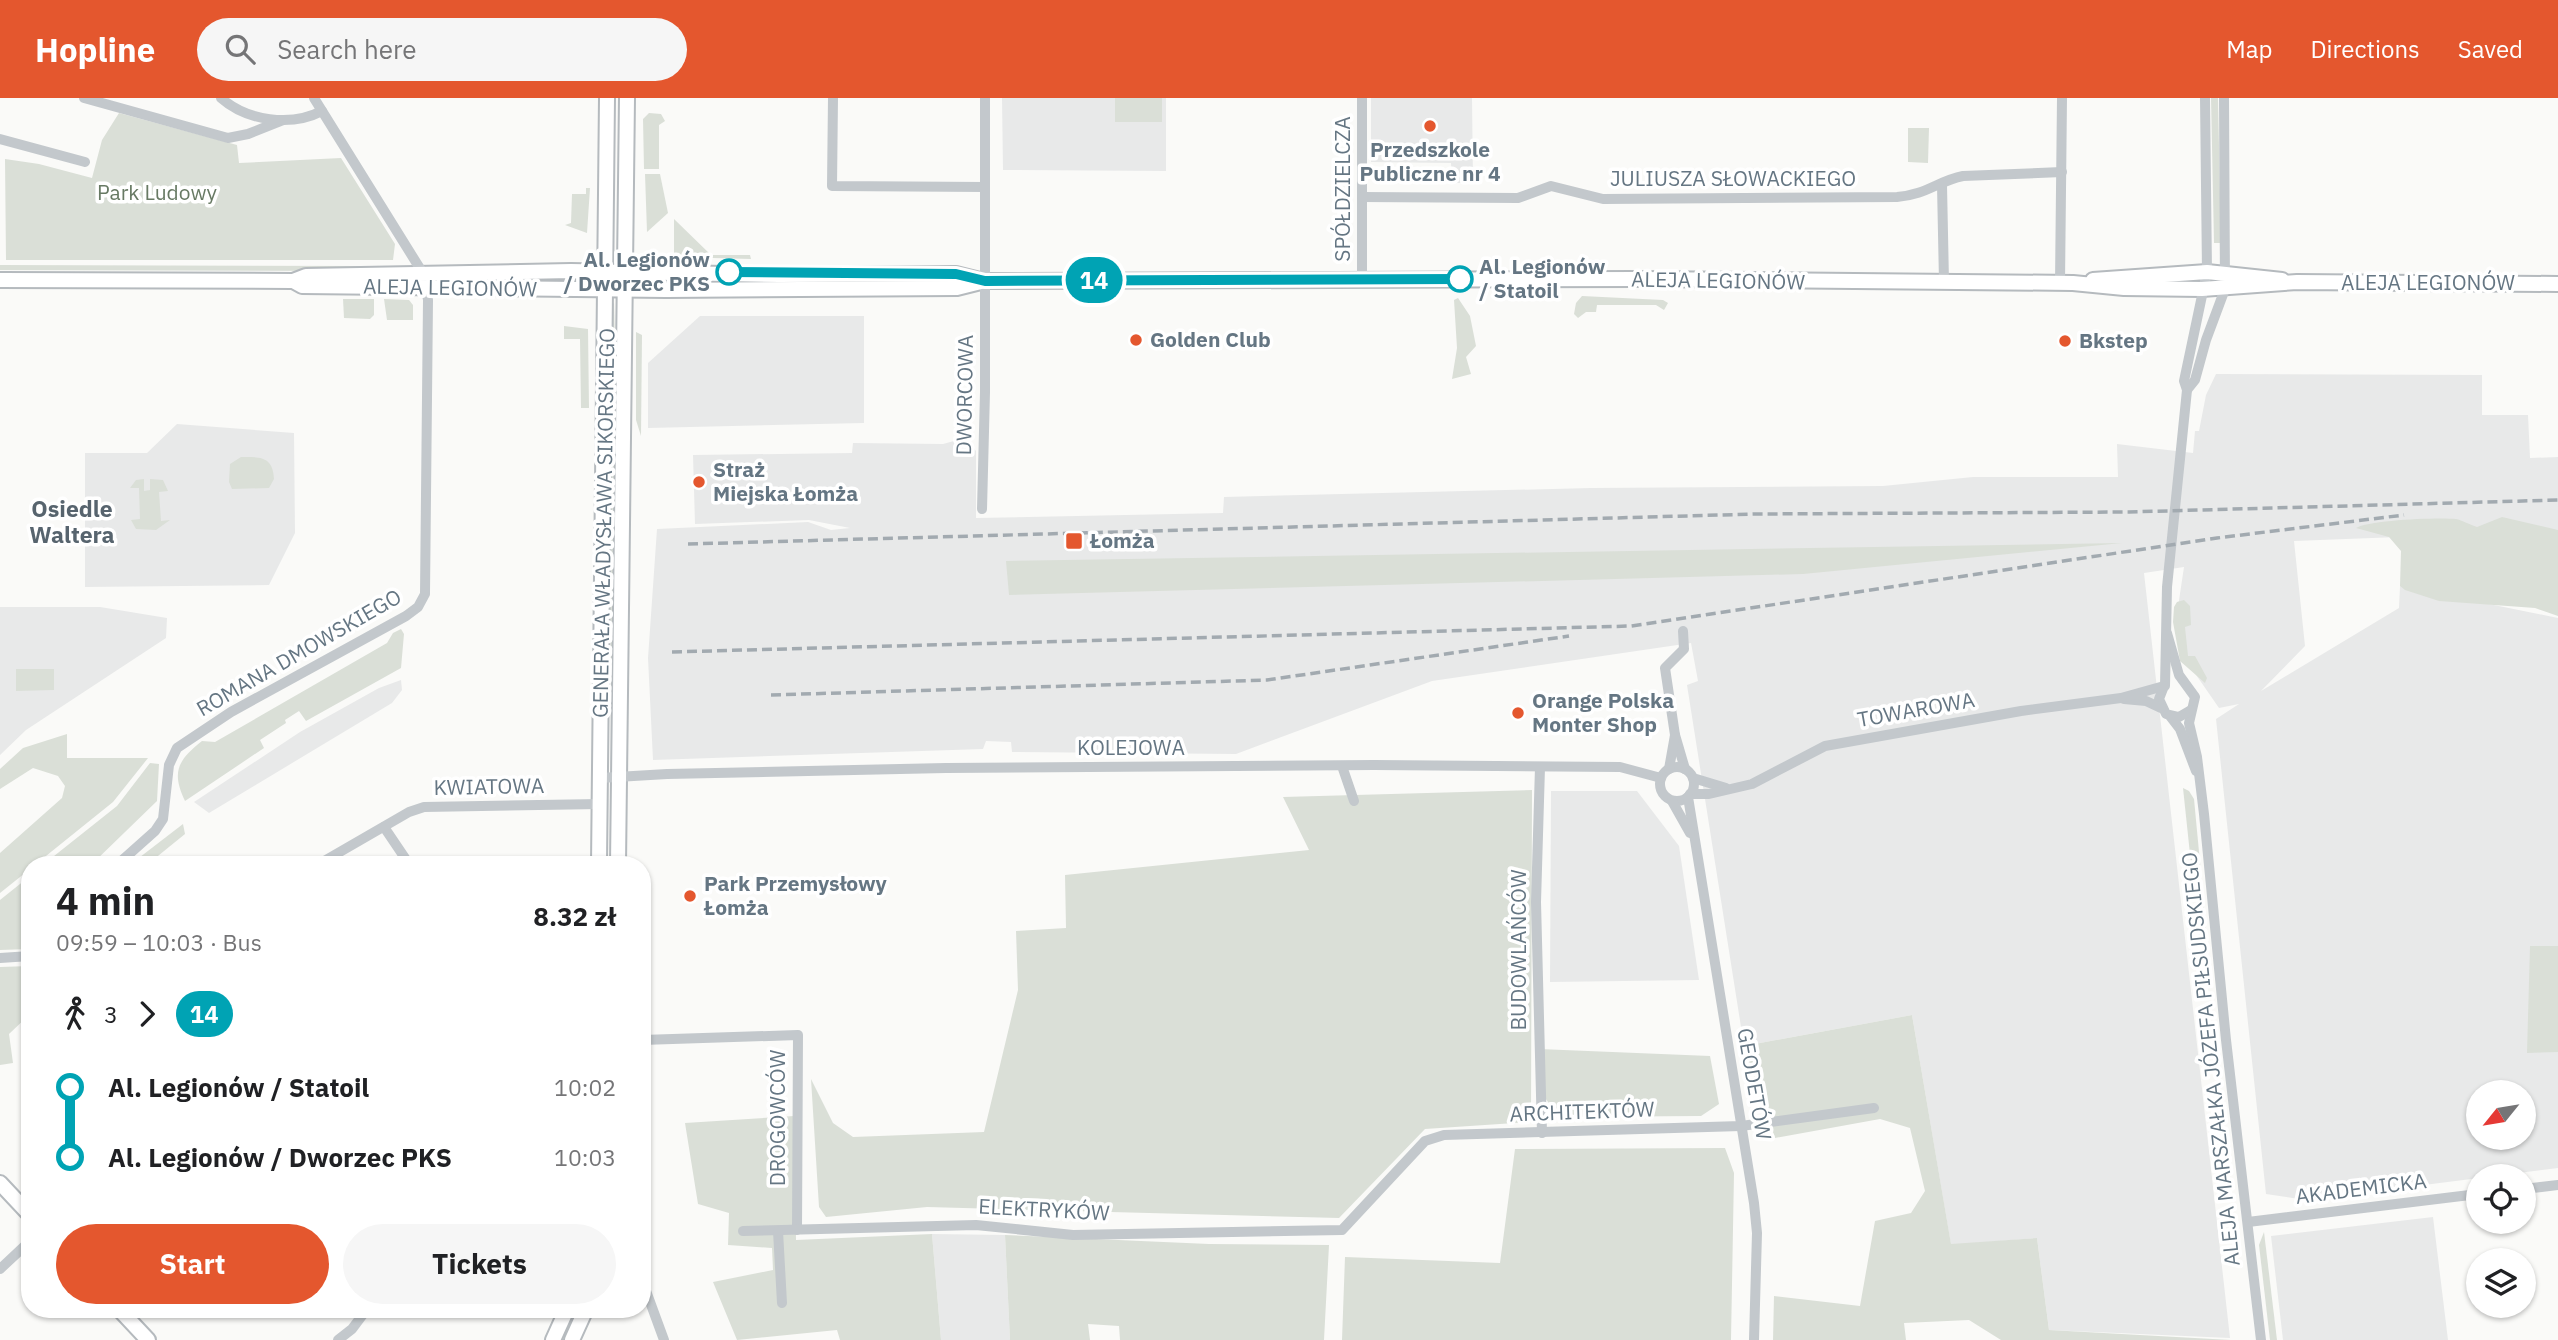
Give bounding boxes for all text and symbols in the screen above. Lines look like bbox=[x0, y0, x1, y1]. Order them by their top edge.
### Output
search box bbox=[197, 18, 687, 81]
text: Hopline bbox=[35, 28, 155, 71]
icon: search bbox=[221, 30, 259, 68]
text: Search here bbox=[277, 32, 417, 66]
text: Map bbox=[2226, 33, 2272, 65]
text: Directions bbox=[2310, 33, 2420, 65]
text: Saved bbox=[2458, 33, 2523, 65]
street label: SPÓŁDZIELCZA bbox=[1328, 116, 1356, 262]
marker: Przedszkole Publiczne nr 4 bbox=[1422, 118, 1438, 134]
place label: Przedszkole Publiczne nr 4 bbox=[1360, 135, 1501, 187]
street label: JULIUSZA SŁOWACKIEGO bbox=[1610, 164, 1856, 192]
park label: Park Ludowy bbox=[97, 178, 218, 206]
place label: Al. Legionów / Dworzec PKS bbox=[563, 245, 710, 297]
place label: Al. Legionów / Statoil bbox=[1479, 252, 1606, 304]
line badge: 14 bbox=[1062, 257, 1126, 303]
marker: Al. Legionów / Dworzec PKS bbox=[716, 259, 742, 285]
text: 14 bbox=[1080, 264, 1108, 296]
street label: ALEJA LEGIONÓW bbox=[1631, 264, 1806, 296]
marker: Al. Legionów / Statoil bbox=[1447, 266, 1473, 292]
street label: ALEJA LEGIONÓW bbox=[2341, 268, 2515, 296]
street label: ALEJA LEGIONÓW bbox=[363, 271, 538, 303]
place label: Golden Club bbox=[1150, 325, 1271, 353]
place label: Bkstep bbox=[2079, 326, 2148, 354]
street label: GENERAŁA WŁADYSŁAWA SIKORSKIEGO bbox=[586, 328, 620, 718]
marker: Golden Club bbox=[1128, 332, 1144, 348]
marker: Bkstep bbox=[2057, 333, 2073, 349]
street label: DWORCOWA bbox=[949, 334, 979, 456]
place label: Straż Miejska Łomża bbox=[713, 455, 858, 507]
marker: Straż Miejska Łomża bbox=[691, 474, 707, 490]
district label: Osiedle Waltera bbox=[29, 493, 115, 549]
place label: Łomża bbox=[1089, 526, 1155, 554]
marker: Łomża bbox=[1064, 531, 1084, 551]
street label: ROMANA DMOWSKIEGO bbox=[191, 582, 406, 722]
street label: TOWAROWA bbox=[1855, 685, 1977, 733]
place label: Orange Polska Monter Shop bbox=[1532, 686, 1674, 738]
marker: Orange Polska Monter Shop bbox=[1510, 705, 1526, 721]
street label: KOLEJOWA bbox=[1077, 733, 1185, 761]
street label: KWIATOWA bbox=[433, 771, 545, 801]
street label: ALEJA MARSZAŁKA JÓZEFA PIŁSUDSKIEGO bbox=[2174, 851, 2246, 1267]
place label: Park Przemysłowy Łomża bbox=[703, 869, 888, 921]
street label: BUDOWLAŃCÓW bbox=[1504, 869, 1532, 1031]
text: 4 min bbox=[56, 876, 155, 925]
marker: Park Przemysłowy Łomża bbox=[682, 888, 698, 904]
text: 8.32 zł bbox=[533, 899, 616, 933]
text: 09:59 – 10:03 · Bus bbox=[56, 927, 262, 957]
icon: walk bbox=[56, 995, 94, 1033]
icon: forward bbox=[128, 995, 166, 1033]
text: 14 bbox=[190, 998, 219, 1030]
text: 3 bbox=[104, 999, 118, 1029]
street label: GEODETÓW bbox=[1731, 1026, 1779, 1142]
street label: DROGOWCÓW bbox=[763, 1049, 791, 1186]
text: Al. Legionów / Statoil bbox=[108, 1070, 369, 1104]
text: 10:02 bbox=[554, 1072, 616, 1102]
north arrow bbox=[2466, 1080, 2536, 1150]
map controls bbox=[2466, 1080, 2536, 1318]
street label: ARCHITEKTÓW bbox=[1509, 1094, 1655, 1128]
text: Al. Legionów / Dworzec PKS bbox=[108, 1140, 452, 1174]
text: 10:03 bbox=[554, 1142, 616, 1172]
button: locate bbox=[2466, 1164, 2536, 1234]
street label: AKADEMICKA bbox=[2294, 1166, 2428, 1210]
street label: ELEKTRYKÓW bbox=[978, 1192, 1111, 1226]
button: Start bbox=[56, 1224, 329, 1304]
button: Tickets bbox=[343, 1224, 616, 1304]
button: layers bbox=[2466, 1248, 2536, 1318]

